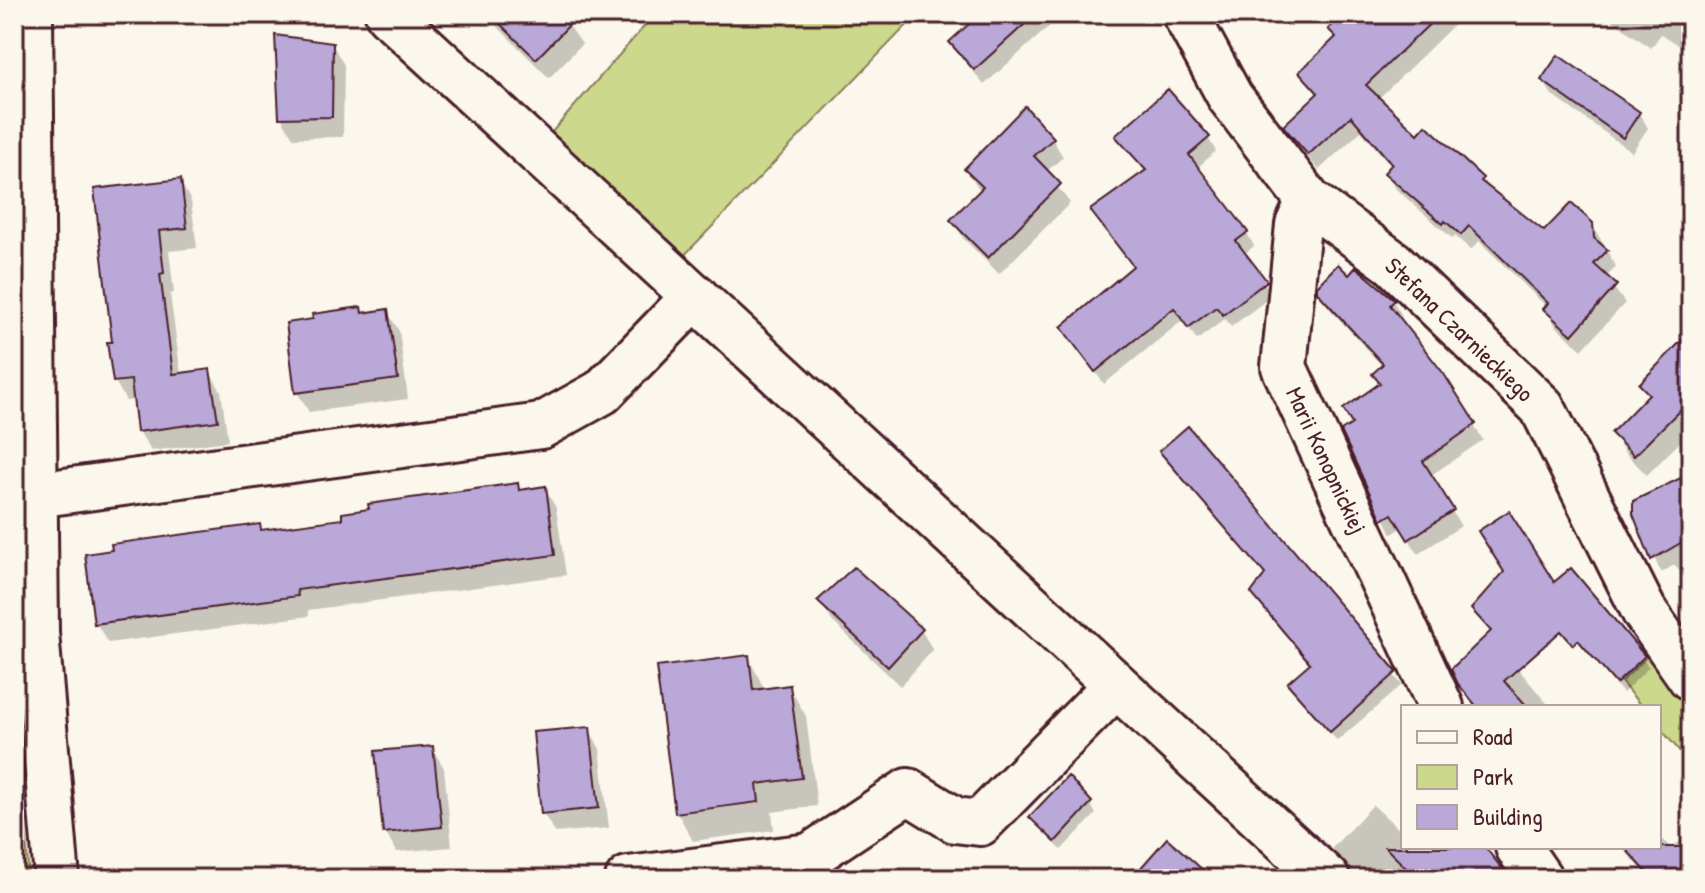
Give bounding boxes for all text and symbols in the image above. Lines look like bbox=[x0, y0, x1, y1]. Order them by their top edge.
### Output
street label: Stefana Czarnieckiego bbox=[1379, 250, 1541, 408]
street label: Marii Konopnickiej bbox=[1279, 382, 1375, 538]
legend bbox=[1401, 705, 1661, 849]
text: Road bbox=[1473, 720, 1512, 752]
text: Park bbox=[1473, 760, 1513, 792]
text: Building bbox=[1473, 800, 1543, 832]

